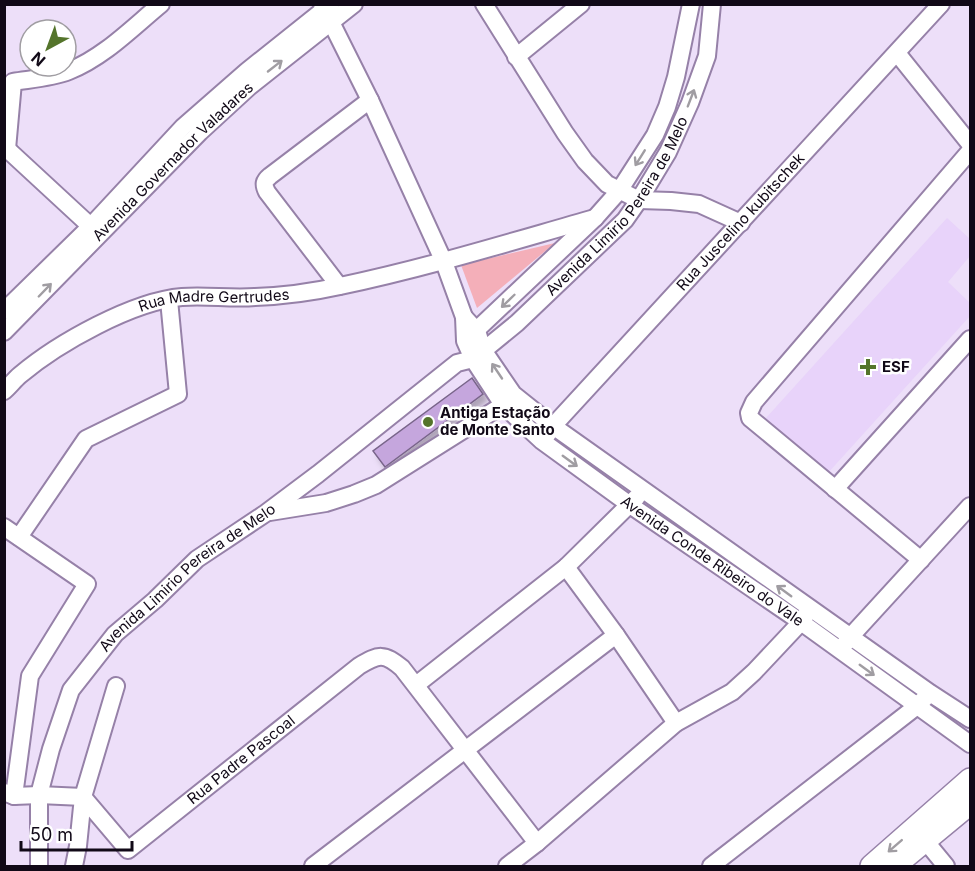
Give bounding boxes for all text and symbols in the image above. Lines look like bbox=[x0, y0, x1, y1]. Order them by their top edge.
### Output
north arrow bbox=[18, 18, 78, 78]
text: N bbox=[27, 48, 49, 71]
one-way arrow bbox=[267, 60, 283, 73]
street label: Avenida Governador Valadares bbox=[88, 78, 257, 245]
one-way arrow bbox=[687, 89, 698, 108]
street label: Avenida Limirio Pereira de Melo bbox=[542, 113, 692, 299]
street label: Rua Juscelino kubitschek bbox=[672, 148, 809, 294]
one-way arrow bbox=[634, 149, 646, 166]
one-way arrow bbox=[38, 283, 53, 298]
street label: Rua Madre Gertrudes bbox=[136, 284, 290, 316]
one-way arrow bbox=[501, 294, 516, 308]
place label: ESF bbox=[882, 357, 910, 376]
marker: ESF bbox=[859, 358, 877, 376]
one-way arrow bbox=[491, 362, 504, 379]
place label: Antiga Estação de Monte Santo bbox=[440, 403, 555, 439]
marker: Antiga Estação de Monte Santo bbox=[421, 415, 435, 429]
one-way arrow bbox=[561, 455, 577, 468]
street label: Avenida Conde Ribeiro do Vale bbox=[617, 491, 808, 630]
street label: Avenida Limirio Pereira de Melo bbox=[95, 499, 279, 655]
one-way arrow bbox=[777, 584, 793, 597]
one-way arrow bbox=[858, 664, 874, 676]
street label: Rua Padre Pascoal bbox=[183, 711, 299, 808]
scale bar bbox=[21, 814, 132, 852]
text: 50 m bbox=[30, 824, 73, 845]
one-way arrow bbox=[887, 839, 903, 852]

